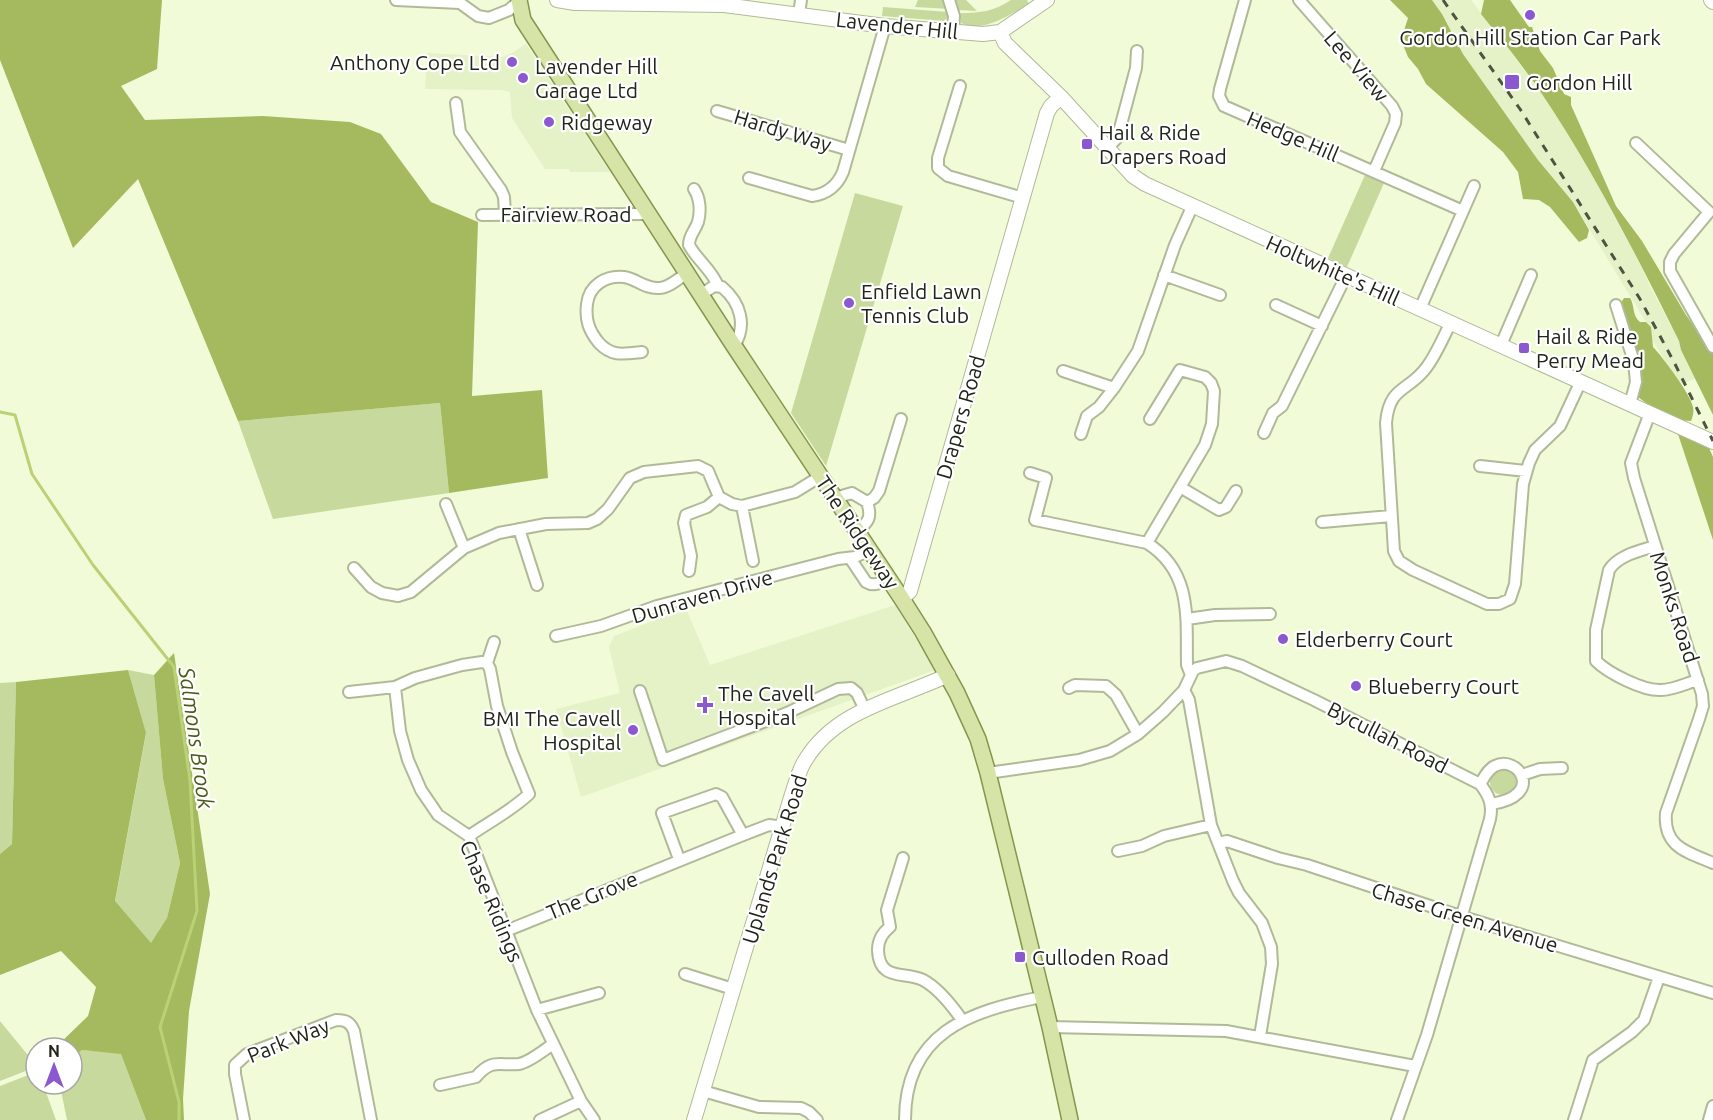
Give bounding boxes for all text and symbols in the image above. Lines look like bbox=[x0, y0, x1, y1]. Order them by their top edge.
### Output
street label: Lavender Hill bbox=[835, 7, 959, 43]
marker: Gordon Hill Station Car Park bbox=[1523, 8, 1537, 22]
place label: Gordon Hill Station Car Park bbox=[1399, 25, 1661, 49]
street label: Lee View bbox=[1320, 26, 1394, 106]
place label: Anthony Cope Ltd bbox=[330, 50, 500, 74]
place label: Lavender Hill Garage Ltd bbox=[535, 54, 658, 102]
marker: Anthony Cope Ltd bbox=[505, 55, 519, 69]
place label: Gordon Hill bbox=[1526, 70, 1632, 94]
marker: Lavender Hill Garage Ltd bbox=[516, 71, 530, 85]
marker: Gordon Hill bbox=[1503, 73, 1521, 91]
street label: Hardy Way bbox=[731, 104, 835, 156]
street label: Hedge Hill bbox=[1243, 106, 1343, 166]
place label: Ridgeway bbox=[561, 110, 652, 134]
marker: Ridgeway bbox=[542, 115, 556, 129]
place label: Hail & Ride Drapers Road bbox=[1099, 120, 1227, 168]
marker: Hail & Ride Drapers Road bbox=[1080, 137, 1094, 151]
street label: Fairview Road bbox=[500, 202, 632, 226]
street label: Holtwhite's Hill bbox=[1263, 230, 1403, 310]
place label: Enfield Lawn Tennis Club bbox=[861, 279, 982, 327]
marker: Enfield Lawn Tennis Club bbox=[842, 296, 856, 310]
place label: Hail & Ride Perry Mead bbox=[1536, 324, 1644, 372]
marker: Hail & Ride Perry Mead bbox=[1517, 341, 1531, 355]
street label: Drapers Road bbox=[931, 352, 989, 482]
street label: The Ridgeway bbox=[811, 471, 905, 593]
street label: Monks Road bbox=[1646, 548, 1704, 666]
street label: Dunraven Drive bbox=[629, 564, 775, 628]
place label: Elderberry Court bbox=[1295, 627, 1453, 651]
marker: Elderberry Court bbox=[1276, 632, 1290, 646]
water label: Salmons Brook bbox=[175, 664, 219, 811]
place label: Blueberry Court bbox=[1368, 674, 1519, 698]
marker: Blueberry Court bbox=[1349, 679, 1363, 693]
place label: The Cavell Hospital bbox=[718, 681, 815, 729]
marker: The Cavell Hospital bbox=[696, 696, 714, 714]
street label: Bycullah Road bbox=[1324, 696, 1452, 778]
place label: BMI The Cavell Hospital bbox=[483, 706, 621, 754]
marker: BMI The Cavell Hospital bbox=[626, 723, 640, 737]
street label: Uplands Park Road bbox=[737, 771, 811, 947]
street label: Chase Ridings bbox=[456, 836, 528, 966]
street label: The Grove bbox=[543, 866, 641, 924]
street label: Chase Green Avenue bbox=[1369, 877, 1561, 957]
place label: Culloden Road bbox=[1032, 945, 1169, 969]
marker: Culloden Road bbox=[1013, 950, 1027, 964]
street label: Park Way bbox=[243, 1013, 333, 1067]
north arrow bbox=[24, 1036, 84, 1096]
text: N bbox=[48, 1042, 60, 1060]

